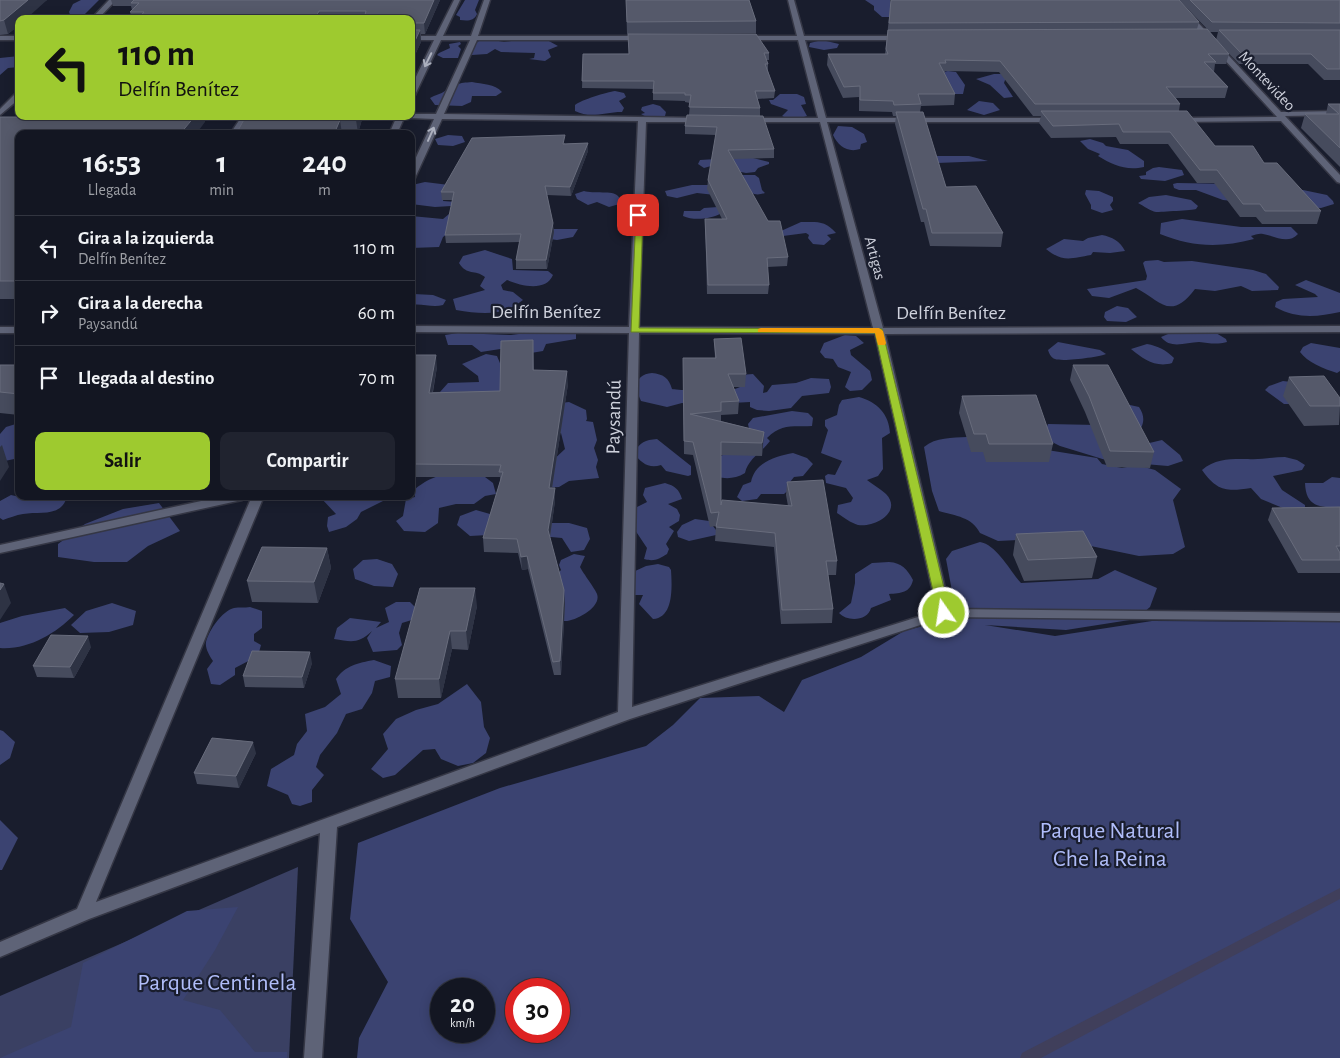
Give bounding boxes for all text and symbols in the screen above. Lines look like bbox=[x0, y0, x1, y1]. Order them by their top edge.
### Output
icon: left bbox=[35, 35, 100, 100]
text: 110 m bbox=[118, 37, 195, 72]
street label: Montevideo bbox=[1236, 48, 1298, 114]
one-way arrow bbox=[423, 52, 433, 67]
text: Delfín Benítez bbox=[118, 78, 239, 100]
one-way arrow bbox=[426, 127, 436, 142]
text: 16:53 bbox=[83, 148, 141, 178]
text: 1 bbox=[216, 148, 227, 178]
text: 240 bbox=[302, 148, 347, 178]
text: Llegada bbox=[88, 182, 136, 198]
text: min bbox=[209, 182, 234, 198]
text: m bbox=[318, 182, 331, 198]
pin bbox=[617, 194, 659, 236]
icon: arrive bbox=[624, 201, 652, 229]
text: Gira a la izquierda bbox=[78, 229, 214, 248]
icon: left bbox=[35, 234, 63, 262]
street label: Artigas bbox=[862, 235, 888, 281]
text: 110 m bbox=[354, 239, 395, 258]
text: Delfín Benítez bbox=[78, 251, 166, 267]
text: Gira a la derecha bbox=[78, 294, 203, 313]
icon: right bbox=[35, 299, 63, 327]
street label: Delfín Benítez bbox=[491, 302, 601, 322]
street label: Delfín Benítez bbox=[896, 303, 1006, 323]
text: 60 m bbox=[358, 304, 395, 323]
text: Paysandú bbox=[78, 316, 138, 332]
icon: arrive bbox=[35, 364, 63, 392]
text: Llegada al destino bbox=[78, 369, 215, 388]
text: 70 m bbox=[359, 369, 395, 388]
street label: Paysandú bbox=[603, 379, 625, 455]
button: Salir bbox=[35, 432, 210, 490]
button: Compartir bbox=[220, 432, 395, 490]
position arrow bbox=[917, 586, 969, 638]
park label: Parque Natural Che la Reina bbox=[1039, 819, 1181, 871]
park label: Parque Centinela bbox=[137, 971, 297, 995]
speed limit sign: 30 bbox=[505, 978, 570, 1043]
text: 20 bbox=[450, 992, 475, 1017]
text: km/h bbox=[450, 1017, 475, 1029]

